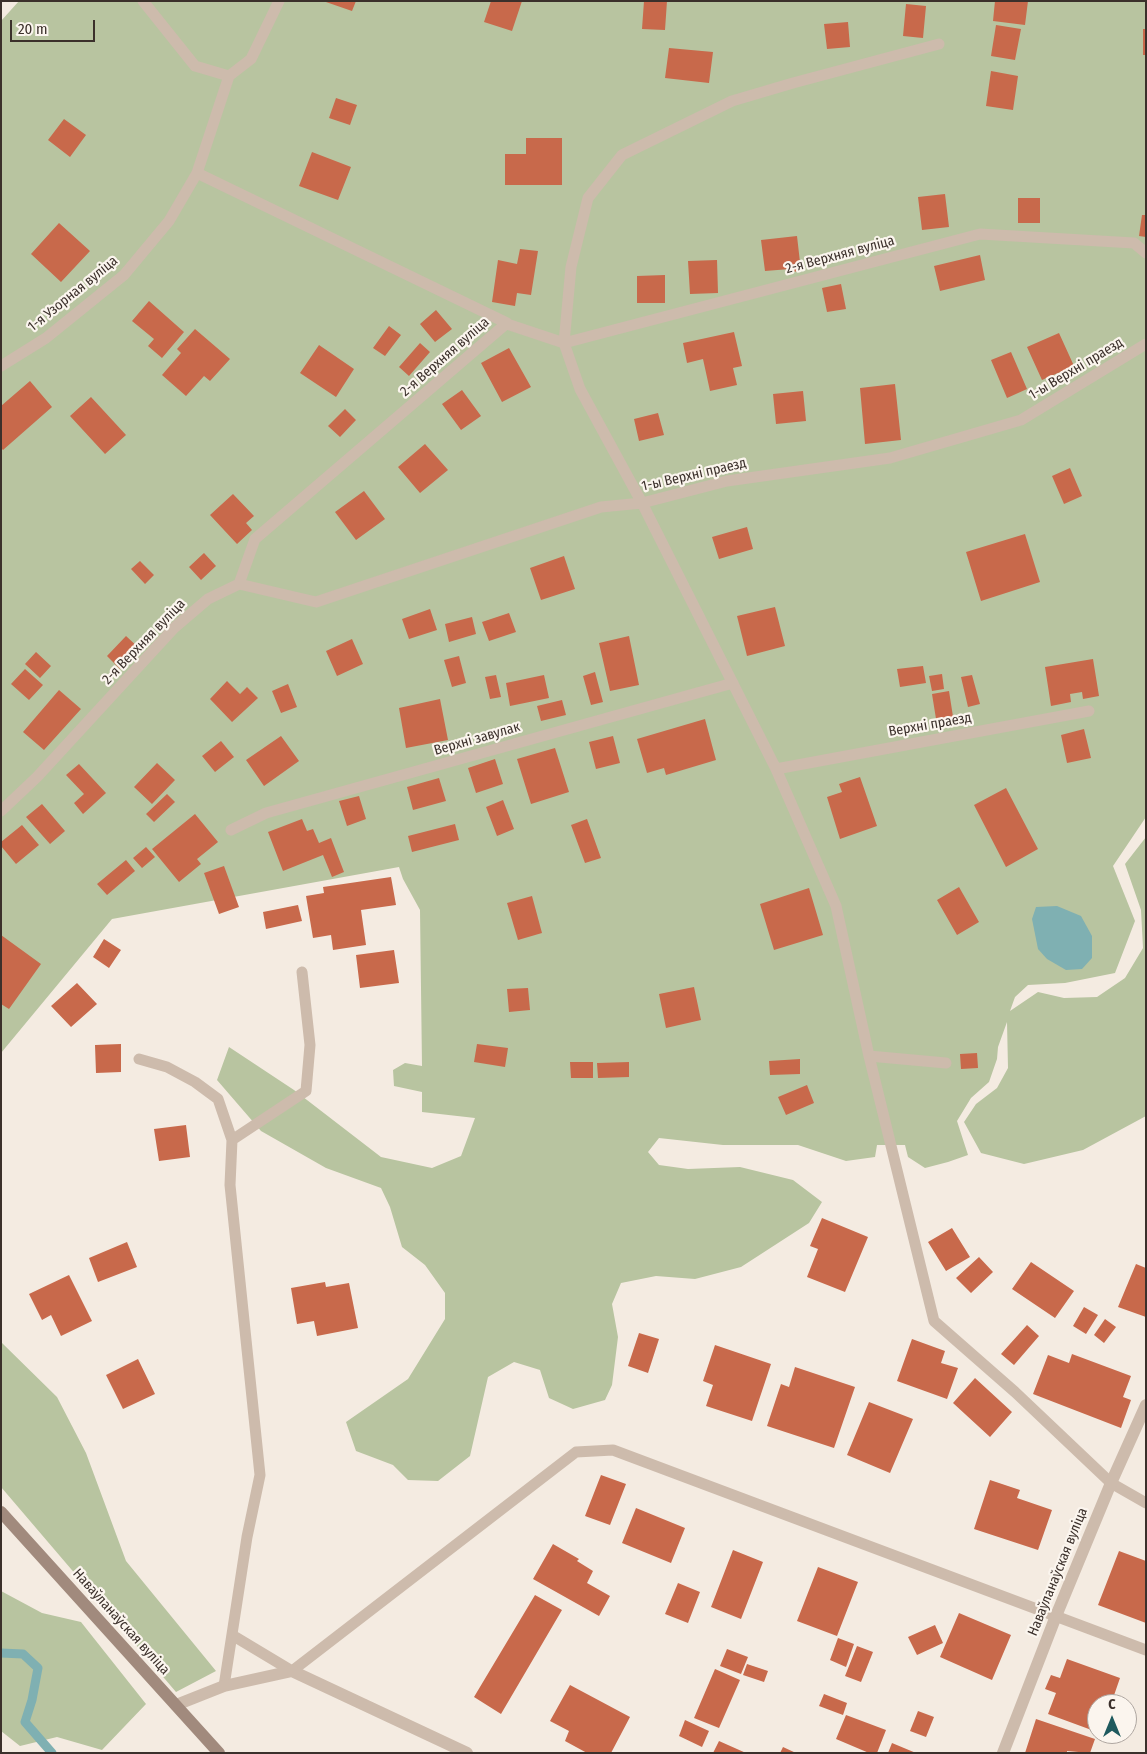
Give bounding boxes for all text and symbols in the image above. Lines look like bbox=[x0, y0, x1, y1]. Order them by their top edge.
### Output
scale bar bbox=[12, 10, 98, 42]
text: 20 m bbox=[18, 20, 48, 38]
street label: 2-я Верхняя вуліца bbox=[784, 232, 896, 278]
street label: 1-я Узорная вуліца bbox=[25, 253, 121, 335]
street label: 2-я Верхняя вуліца bbox=[397, 314, 493, 400]
street label: 1-ы Верхні праезд bbox=[1026, 334, 1126, 404]
street label: 1-ы Верхні праезд bbox=[640, 455, 748, 495]
street label: 2-я Верхняя вуліца bbox=[99, 596, 189, 688]
street label: Верхні праезд bbox=[887, 709, 973, 741]
street label: Верхні завулак bbox=[432, 719, 522, 759]
street label: Наваўланаўская вуліца bbox=[1025, 1505, 1091, 1639]
street label: Наваўланаўская вуліца bbox=[69, 1566, 173, 1678]
north arrow bbox=[1087, 1694, 1137, 1744]
text: С bbox=[1108, 1696, 1116, 1713]

